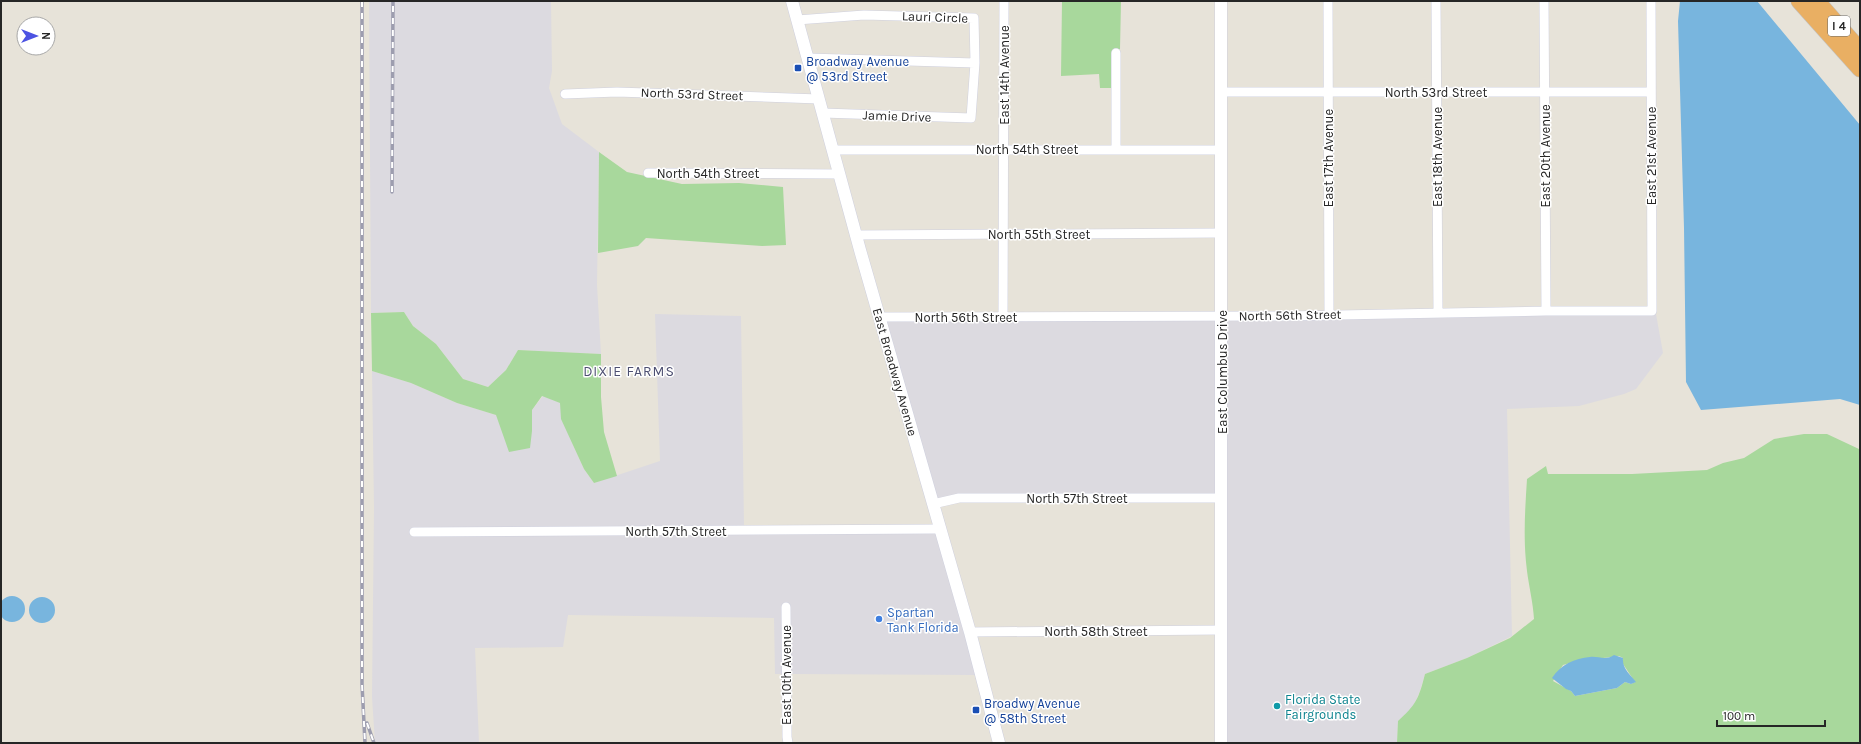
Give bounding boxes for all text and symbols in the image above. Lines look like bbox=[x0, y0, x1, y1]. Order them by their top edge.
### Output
street label: Lauri Circle bbox=[902, 8, 969, 26]
north arrow bbox=[16, 16, 56, 56]
road number: I 4 bbox=[1828, 16, 1850, 36]
street label: East 14th Avenue bbox=[997, 25, 1012, 125]
text: N bbox=[39, 32, 52, 40]
place label: Broadway Avenue @ 53rd Street bbox=[806, 54, 910, 84]
marker: Broadway Avenue @ 53rd Street bbox=[793, 63, 803, 73]
street label: North 53rd Street bbox=[640, 85, 744, 103]
street label: North 53rd Street bbox=[1385, 85, 1487, 100]
street label: East 20th Avenue bbox=[1538, 104, 1553, 208]
street label: East 21st Avenue bbox=[1644, 106, 1659, 205]
street label: Jamie Drive bbox=[862, 107, 932, 125]
street label: East 18th Avenue bbox=[1430, 107, 1445, 207]
street label: East 17th Avenue bbox=[1321, 109, 1336, 207]
street label: North 54th Street bbox=[976, 142, 1078, 157]
street label: North 54th Street bbox=[657, 166, 759, 181]
street label: North 55th Street bbox=[988, 227, 1090, 242]
street label: East Broadway Avenue bbox=[870, 306, 921, 438]
street label: North 56th Street bbox=[1238, 307, 1342, 323]
street label: North 56th Street bbox=[915, 310, 1018, 325]
street label: East Columbus Drive bbox=[1215, 310, 1230, 434]
district label: DIXIE FARMS bbox=[583, 363, 675, 380]
street label: North 57th Street bbox=[1026, 491, 1128, 506]
street label: North 57th Street bbox=[625, 524, 727, 539]
place label: Spartan Tank Florida bbox=[887, 605, 959, 635]
marker: Spartan Tank Florida bbox=[874, 614, 884, 624]
street label: North 58th Street bbox=[1044, 624, 1148, 639]
street label: East 10th Avenue bbox=[779, 625, 794, 725]
place label: Florida State Fairgrounds bbox=[1285, 692, 1361, 722]
place label: Broadwy Avenue @ 58th Street bbox=[984, 696, 1080, 726]
marker: Florida State Fairgrounds bbox=[1272, 701, 1282, 711]
scale bar bbox=[1717, 702, 1825, 728]
marker: Broadwy Avenue @ 58th Street bbox=[971, 705, 981, 715]
text: 100 m bbox=[1723, 709, 1755, 723]

